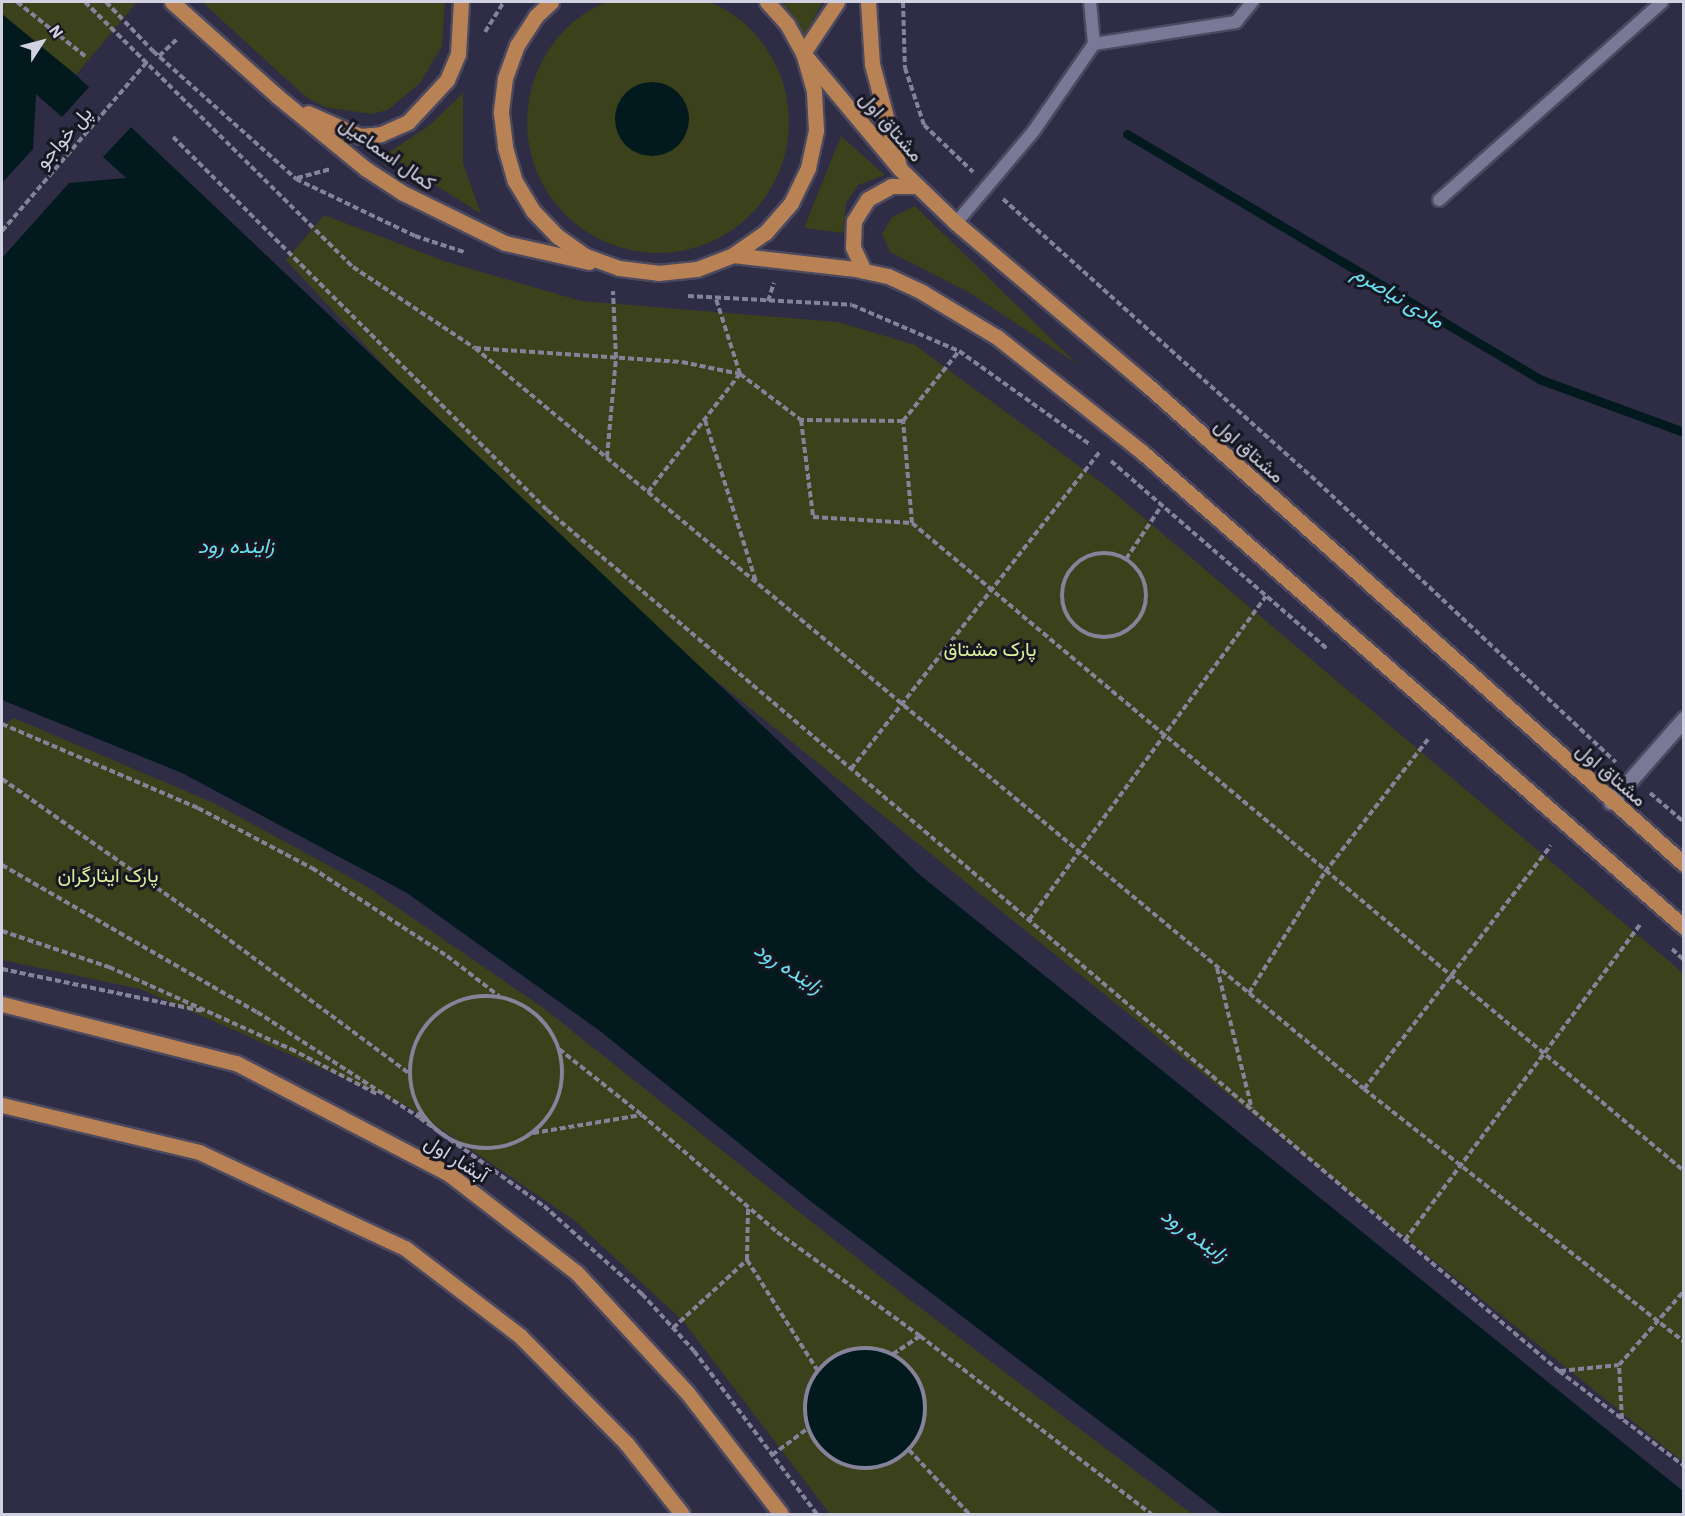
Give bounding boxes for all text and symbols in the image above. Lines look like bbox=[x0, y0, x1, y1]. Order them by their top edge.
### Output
north arrow bbox=[12, 12, 72, 72]
text: N bbox=[45, 21, 68, 42]
street label: مشتاق اول bbox=[855, 86, 929, 166]
street label: پل خواجو bbox=[30, 101, 96, 173]
street label: کمال اسماعیل bbox=[335, 111, 441, 195]
water label: مادی نیاصرم bbox=[1349, 259, 1449, 333]
street label: مشتاق اول bbox=[1210, 413, 1290, 487]
water label: زاینده رود bbox=[198, 532, 274, 558]
park label: پارک مشتاق bbox=[944, 636, 1036, 660]
street label: مشتاق اول bbox=[1572, 737, 1652, 811]
park label: پارک ایثارگران bbox=[58, 862, 158, 886]
water label: زاینده رود bbox=[750, 936, 828, 998]
street label: آبشار اول bbox=[421, 1129, 493, 1187]
water label: زاینده رود bbox=[1157, 1201, 1233, 1267]

